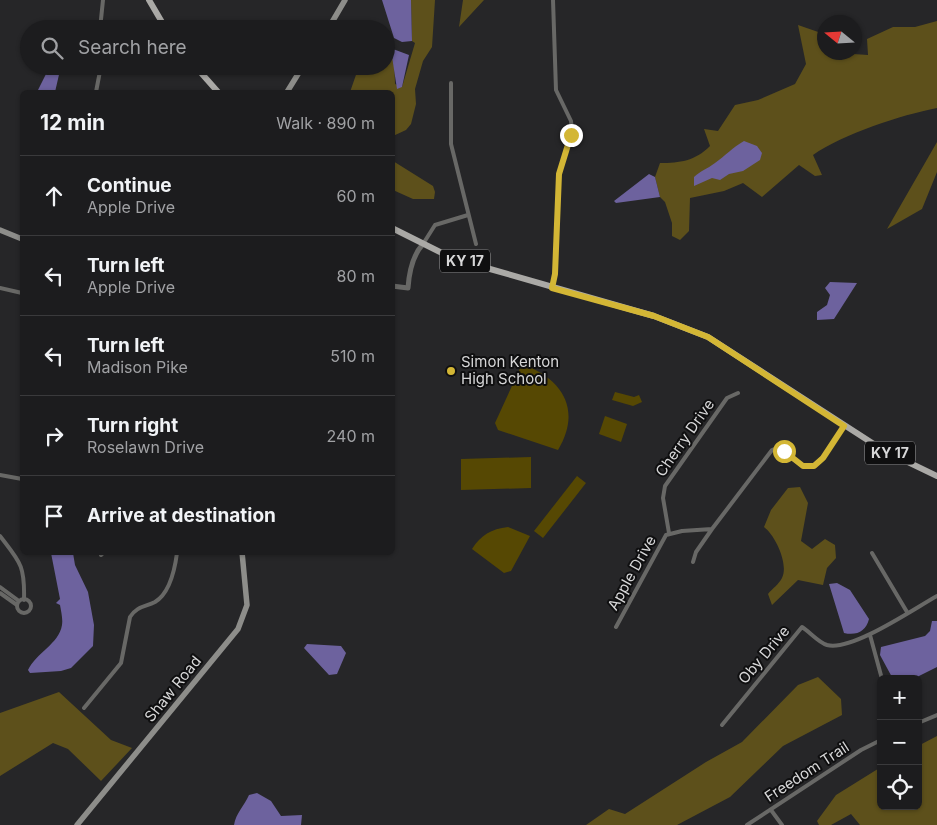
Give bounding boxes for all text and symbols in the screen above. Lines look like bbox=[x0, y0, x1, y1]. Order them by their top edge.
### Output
north arrow bbox=[817, 15, 862, 60]
search box bbox=[20, 20, 395, 75]
icon: search bbox=[38, 34, 66, 62]
text: Search here bbox=[78, 36, 187, 59]
text: 12 min bbox=[40, 110, 105, 135]
text: Walk · 890 m bbox=[276, 113, 375, 133]
route end bbox=[560, 124, 583, 147]
text: Continue bbox=[87, 174, 172, 197]
icon: ahead bbox=[40, 182, 68, 210]
text: 60 m bbox=[336, 186, 375, 206]
text: Apple Drive bbox=[87, 197, 175, 217]
road number: KY 17 bbox=[440, 250, 490, 272]
text: Turn left bbox=[87, 254, 165, 277]
icon: left bbox=[40, 262, 68, 290]
text: 80 m bbox=[336, 266, 375, 286]
text: Apple Drive bbox=[87, 277, 175, 297]
text: Turn left bbox=[87, 334, 165, 357]
icon: left bbox=[40, 342, 68, 370]
text: 510 m bbox=[330, 346, 375, 366]
place label: Simon Kenton High School bbox=[461, 352, 559, 388]
text: Madison Pike bbox=[87, 357, 188, 377]
marker: Simon Kenton High School bbox=[445, 365, 457, 377]
street label: Cherry Drive bbox=[651, 395, 718, 480]
text: Turn right bbox=[87, 414, 178, 437]
icon: right bbox=[40, 422, 68, 450]
text: 240 m bbox=[327, 426, 375, 446]
text: Roselawn Drive bbox=[87, 437, 204, 457]
route start bbox=[773, 440, 796, 463]
road number: KY 17 bbox=[865, 442, 915, 464]
icon: arrive bbox=[40, 502, 68, 530]
text: Arrive at destination bbox=[87, 504, 276, 527]
street label: Apple Drive bbox=[603, 532, 660, 613]
street label: Oby Drive bbox=[734, 622, 793, 688]
street label: Shaw Road bbox=[140, 652, 205, 726]
map controls bbox=[877, 675, 922, 810]
button: + bbox=[877, 675, 922, 720]
button: − bbox=[877, 720, 922, 765]
street label: Freedom Trail bbox=[761, 737, 853, 806]
button: locate bbox=[877, 765, 922, 810]

